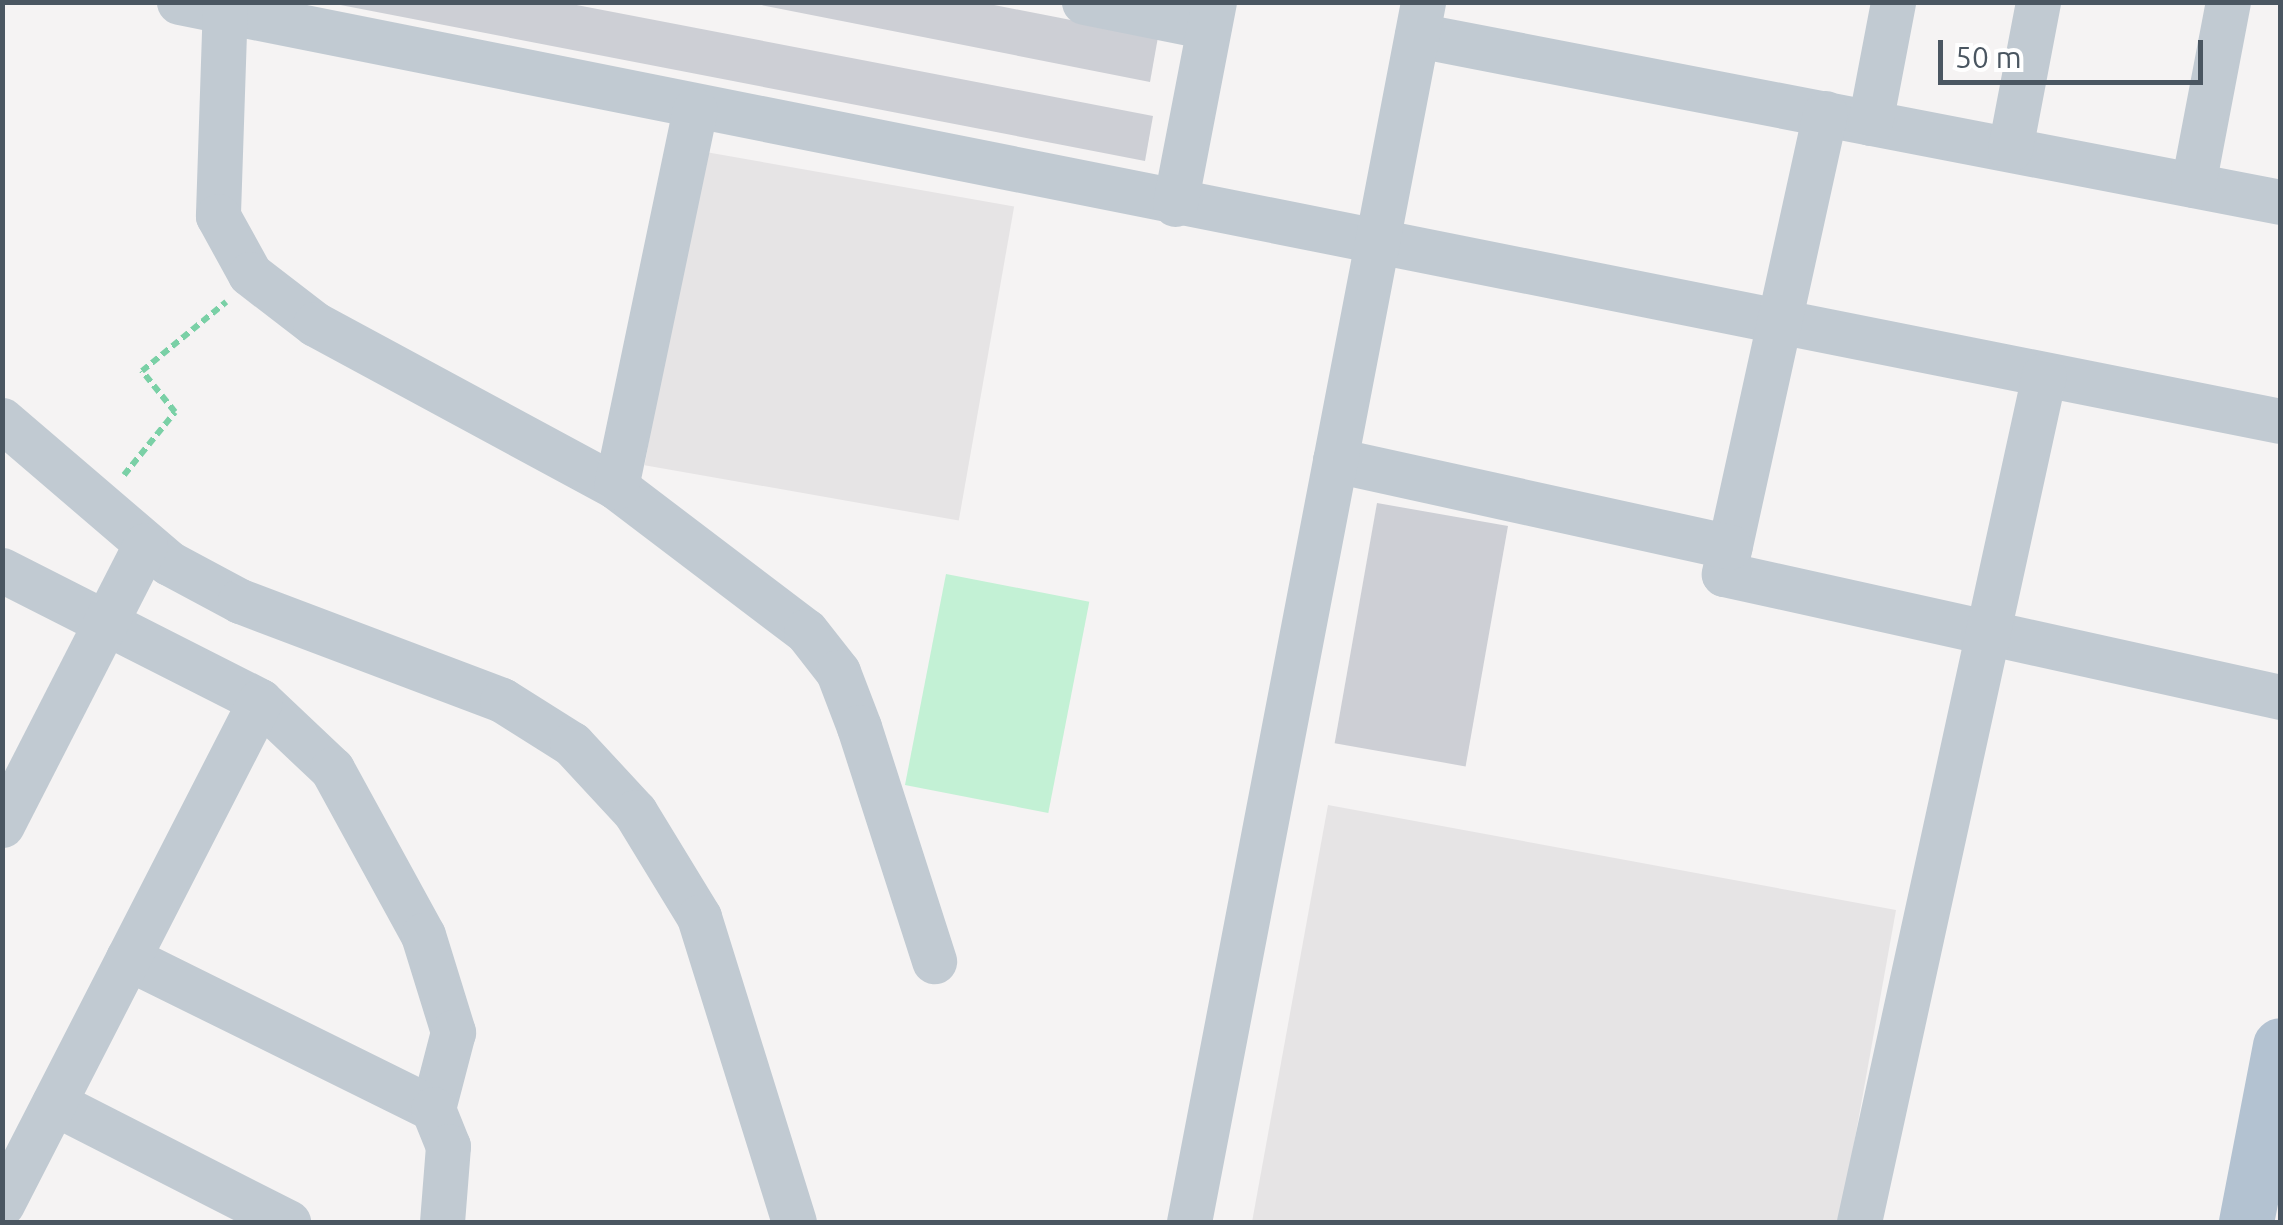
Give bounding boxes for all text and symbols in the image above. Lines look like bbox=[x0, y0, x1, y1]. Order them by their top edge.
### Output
scale bar bbox=[1943, 20, 2208, 82]
text: 50 m bbox=[1955, 40, 2022, 74]

